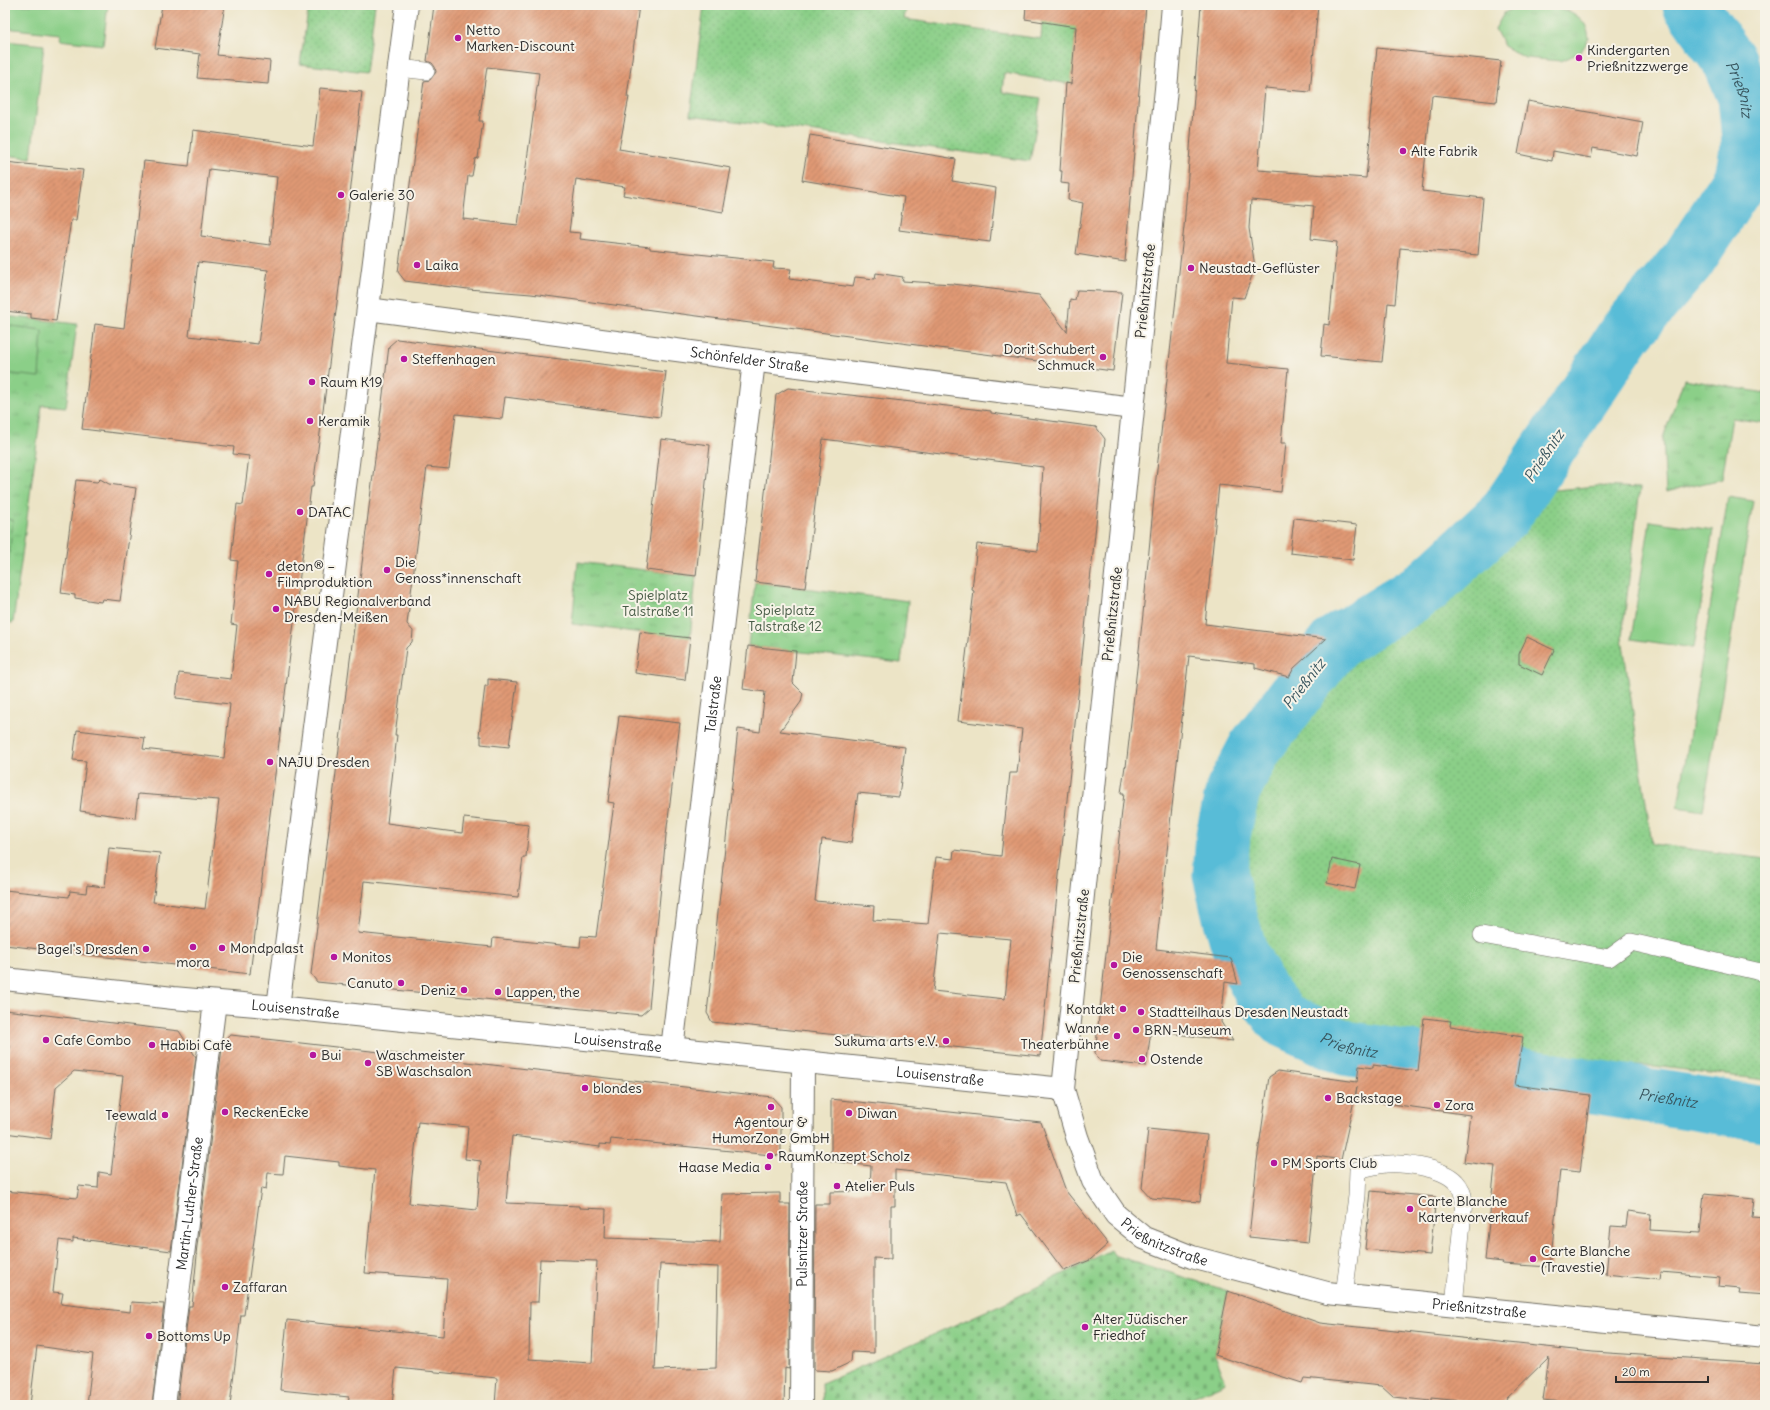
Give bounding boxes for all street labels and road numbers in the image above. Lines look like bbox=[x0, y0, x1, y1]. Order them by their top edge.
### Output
street label: Prießnitzstraße bbox=[1131, 243, 1159, 339]
street label: Schönfelder Straße bbox=[689, 343, 810, 376]
street label: Prießnitzstraße bbox=[1098, 566, 1126, 662]
street label: Talstraße bbox=[701, 675, 725, 734]
street label: Prießnitzstraße bbox=[1065, 888, 1093, 984]
street label: Louisenstraße bbox=[251, 996, 340, 1022]
street label: Louisenstraße bbox=[573, 1029, 663, 1056]
street label: Louisenstraße bbox=[895, 1063, 985, 1090]
street label: Martin-Luther-Straße bbox=[172, 1136, 207, 1271]
street label: Pulsnitzer Straße bbox=[793, 1181, 811, 1287]
street label: Prießnitzstraße bbox=[1117, 1214, 1210, 1270]
street label: Prießnitzstraße bbox=[1431, 1295, 1527, 1322]

